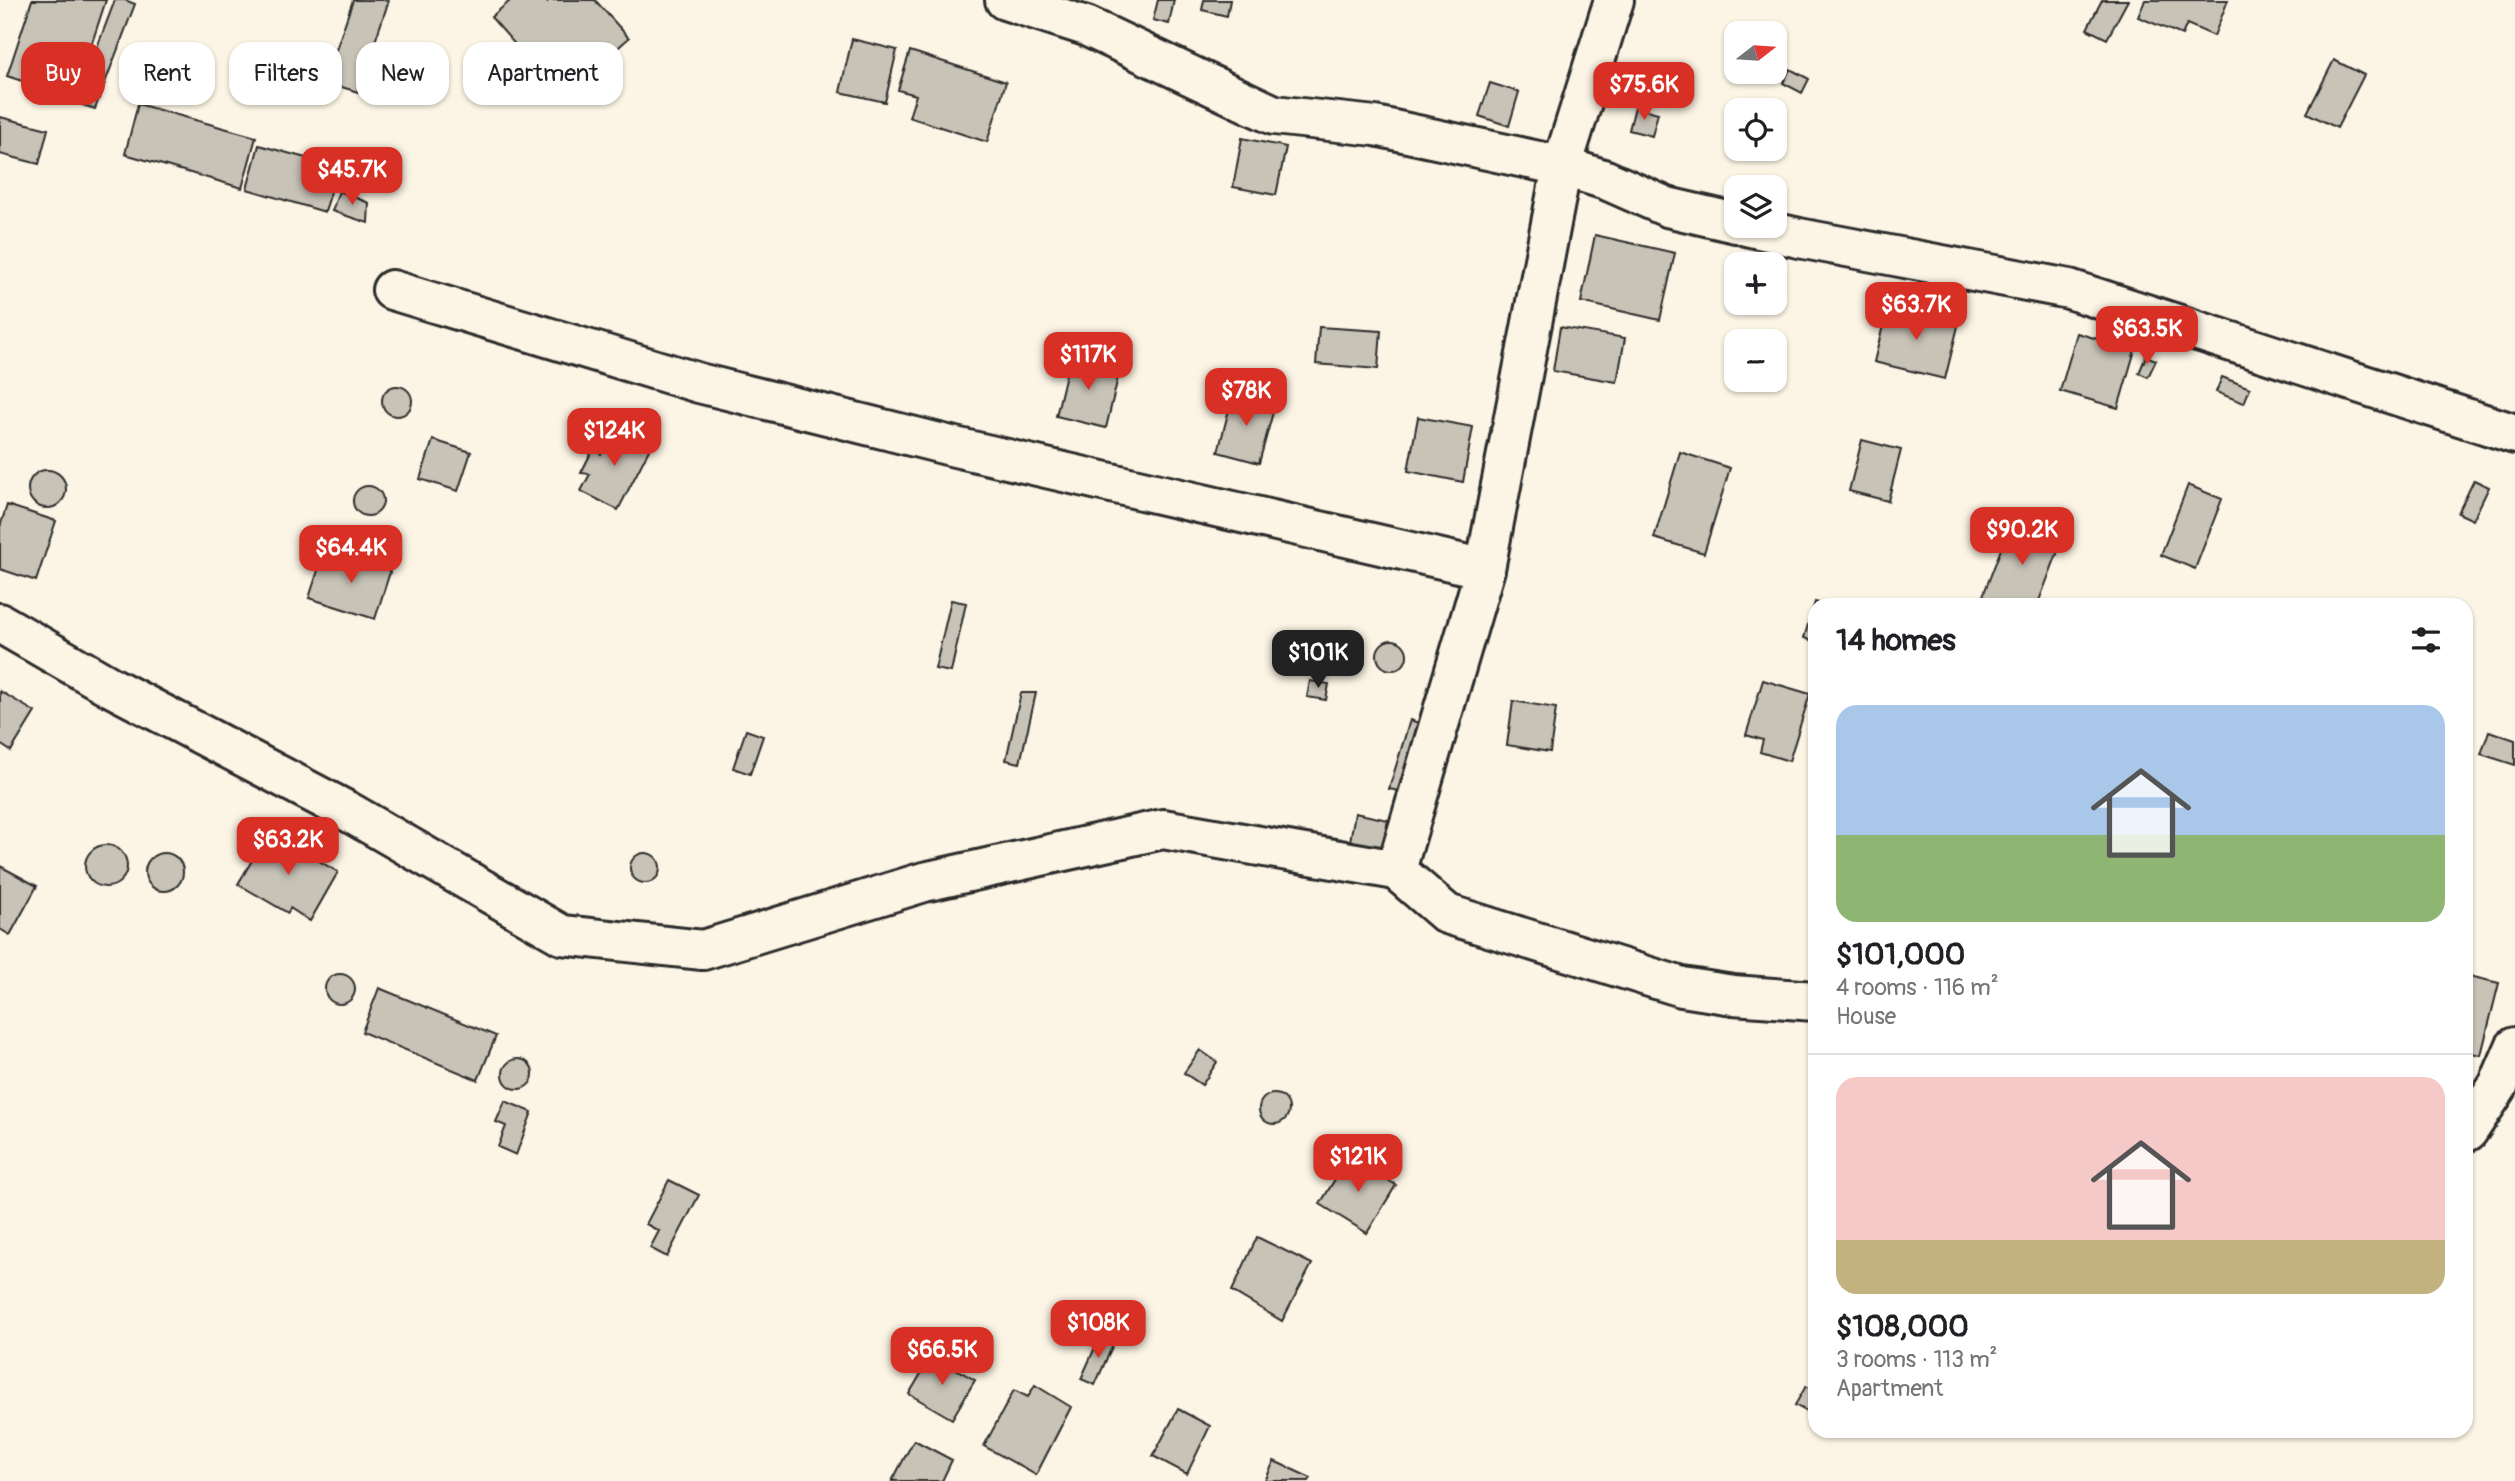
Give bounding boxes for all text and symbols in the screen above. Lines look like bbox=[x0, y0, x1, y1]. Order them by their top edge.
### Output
north arrow bbox=[1724, 21, 1787, 84]
map controls bbox=[1724, 21, 1787, 392]
chip: Buy bbox=[21, 42, 105, 105]
chip: Rent bbox=[119, 42, 215, 105]
chip: Filters bbox=[229, 42, 342, 105]
chip: New bbox=[356, 42, 449, 105]
chip: Apartment bbox=[463, 42, 623, 105]
pin: $75.6K bbox=[1587, 62, 1701, 122]
text: $75.6K bbox=[1609, 70, 1679, 99]
button: locate bbox=[1724, 98, 1787, 161]
pin: $45.7K bbox=[295, 148, 409, 207]
text: $45.7K bbox=[317, 155, 387, 184]
button: layers bbox=[1724, 175, 1787, 238]
button: + bbox=[1724, 252, 1787, 315]
pin: $63.7K bbox=[1859, 282, 1973, 342]
text: $63.7K bbox=[1881, 290, 1951, 319]
pin: $63.5K bbox=[2090, 306, 2204, 366]
text: $63.5K bbox=[2112, 314, 2182, 343]
button: − bbox=[1724, 329, 1787, 392]
pin: $117K bbox=[1039, 332, 1137, 392]
text: $117K bbox=[1060, 340, 1116, 369]
pin: $78K bbox=[1205, 368, 1287, 428]
text: $78K bbox=[1221, 376, 1271, 405]
pin: $124K bbox=[565, 408, 663, 468]
text: $124K bbox=[583, 416, 645, 445]
pin: $90.2K bbox=[1965, 508, 2079, 567]
text: $90.2K bbox=[1986, 515, 2058, 544]
pin: $64.4K bbox=[294, 526, 408, 585]
text: $64.4K bbox=[315, 533, 387, 562]
icon: filters bbox=[2407, 621, 2445, 659]
text: 14 homes bbox=[1836, 622, 1956, 659]
pin: $101K bbox=[1269, 630, 1367, 690]
text: $101K bbox=[1288, 638, 1348, 667]
icon: home bbox=[2078, 750, 2204, 876]
pin: $63.2K bbox=[231, 818, 345, 877]
text: $63.2K bbox=[253, 825, 323, 854]
text: $101,000 bbox=[1836, 936, 1965, 973]
text: 4 rooms · 116 m² bbox=[1836, 973, 1999, 1002]
text: House bbox=[1836, 1002, 1896, 1031]
icon: home bbox=[2078, 1122, 2204, 1248]
pin: $121K bbox=[1309, 1134, 1407, 1194]
text: $121K bbox=[1329, 1142, 1387, 1171]
pin: $108K bbox=[1049, 1300, 1147, 1360]
text: $108K bbox=[1067, 1308, 1129, 1337]
text: $108,000 bbox=[1836, 1308, 1969, 1345]
pin: $66.5K bbox=[885, 1328, 999, 1387]
text: $66.5K bbox=[907, 1335, 977, 1364]
text: 3 rooms · 113 m² bbox=[1836, 1345, 1997, 1374]
text: Apartment bbox=[1836, 1374, 1943, 1403]

